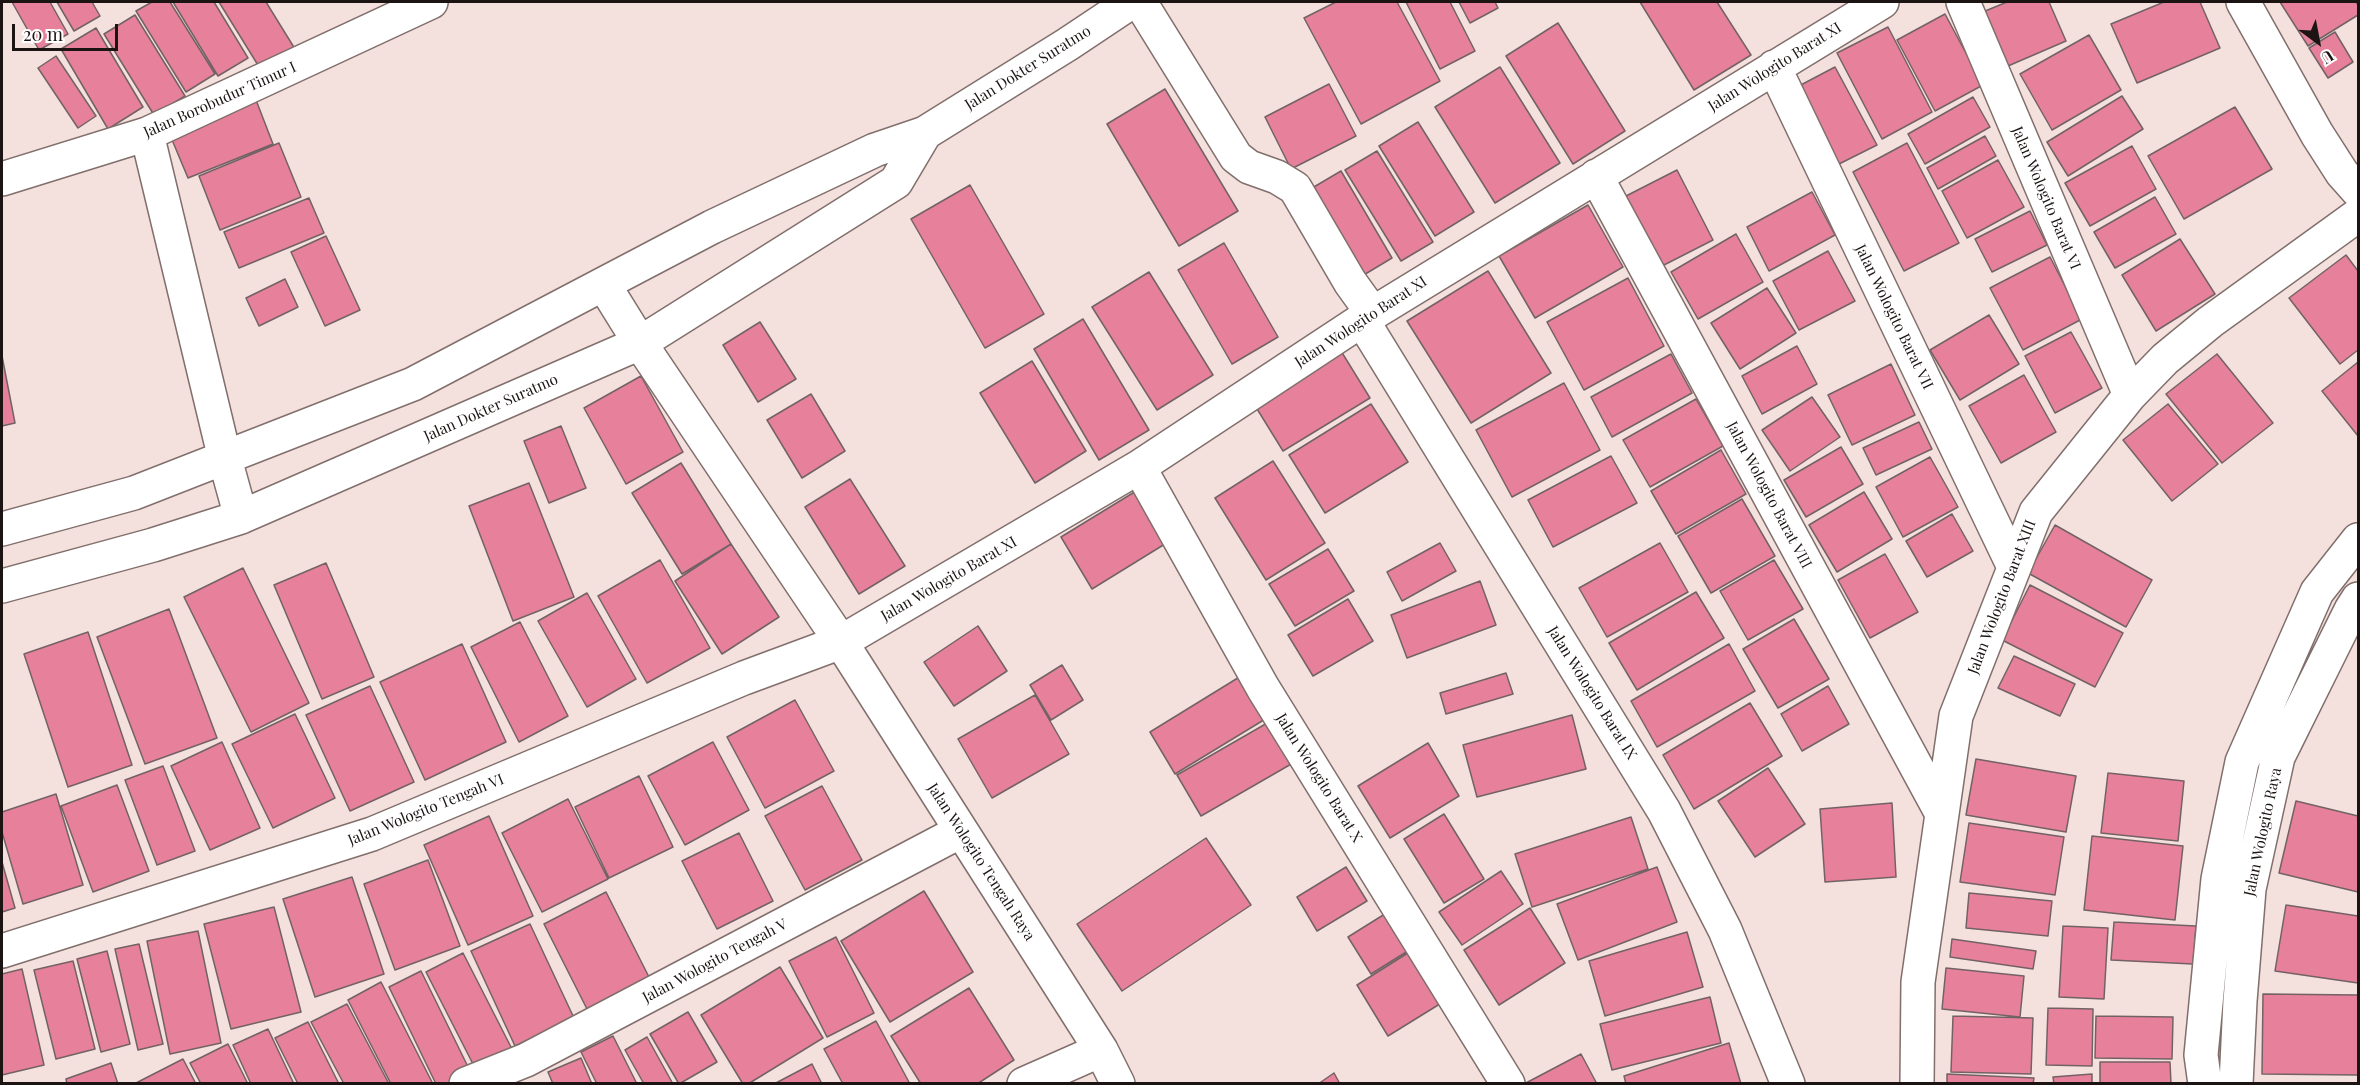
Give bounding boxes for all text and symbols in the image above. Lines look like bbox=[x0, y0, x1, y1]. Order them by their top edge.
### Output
scale bar bbox=[15, 12, 122, 50]
north arrow bbox=[2288, 12, 2348, 72]
street label: Jalan Wologito Barat XI bbox=[1705, 19, 1845, 115]
text: 20 m bbox=[23, 22, 63, 46]
street label: Jalan Dokter Suratmo bbox=[962, 22, 1094, 114]
text: U bbox=[2318, 46, 2338, 70]
street label: Jalan Borobudur Timur I bbox=[141, 58, 299, 142]
street label: Jalan Wologito Barat VI bbox=[2008, 124, 2084, 272]
street label: Jalan Wologito Barat VII bbox=[1851, 242, 1937, 392]
street label: Jalan Wologito Barat XI bbox=[1292, 273, 1430, 371]
street label: Jalan Dokter Suratmo bbox=[421, 370, 561, 446]
street label: Jalan Wologito Barat VIII bbox=[1723, 418, 1815, 572]
street label: Jalan Wologito Barat XIII bbox=[1964, 517, 2040, 677]
street label: Jalan Wologito Barat XI bbox=[878, 533, 1020, 625]
street label: Jalan Wologito Barat IX bbox=[1544, 623, 1640, 763]
street label: Jalan Wologito Barat X bbox=[1272, 710, 1366, 846]
street label: Jalan Wologito Raya bbox=[2241, 766, 2285, 898]
street label: Jalan Wologito Tengah VI bbox=[345, 770, 507, 850]
street label: Jalan Wologito Tengah Raya bbox=[923, 780, 1039, 944]
street label: Jalan Wologito Tengah V bbox=[640, 915, 790, 1007]

